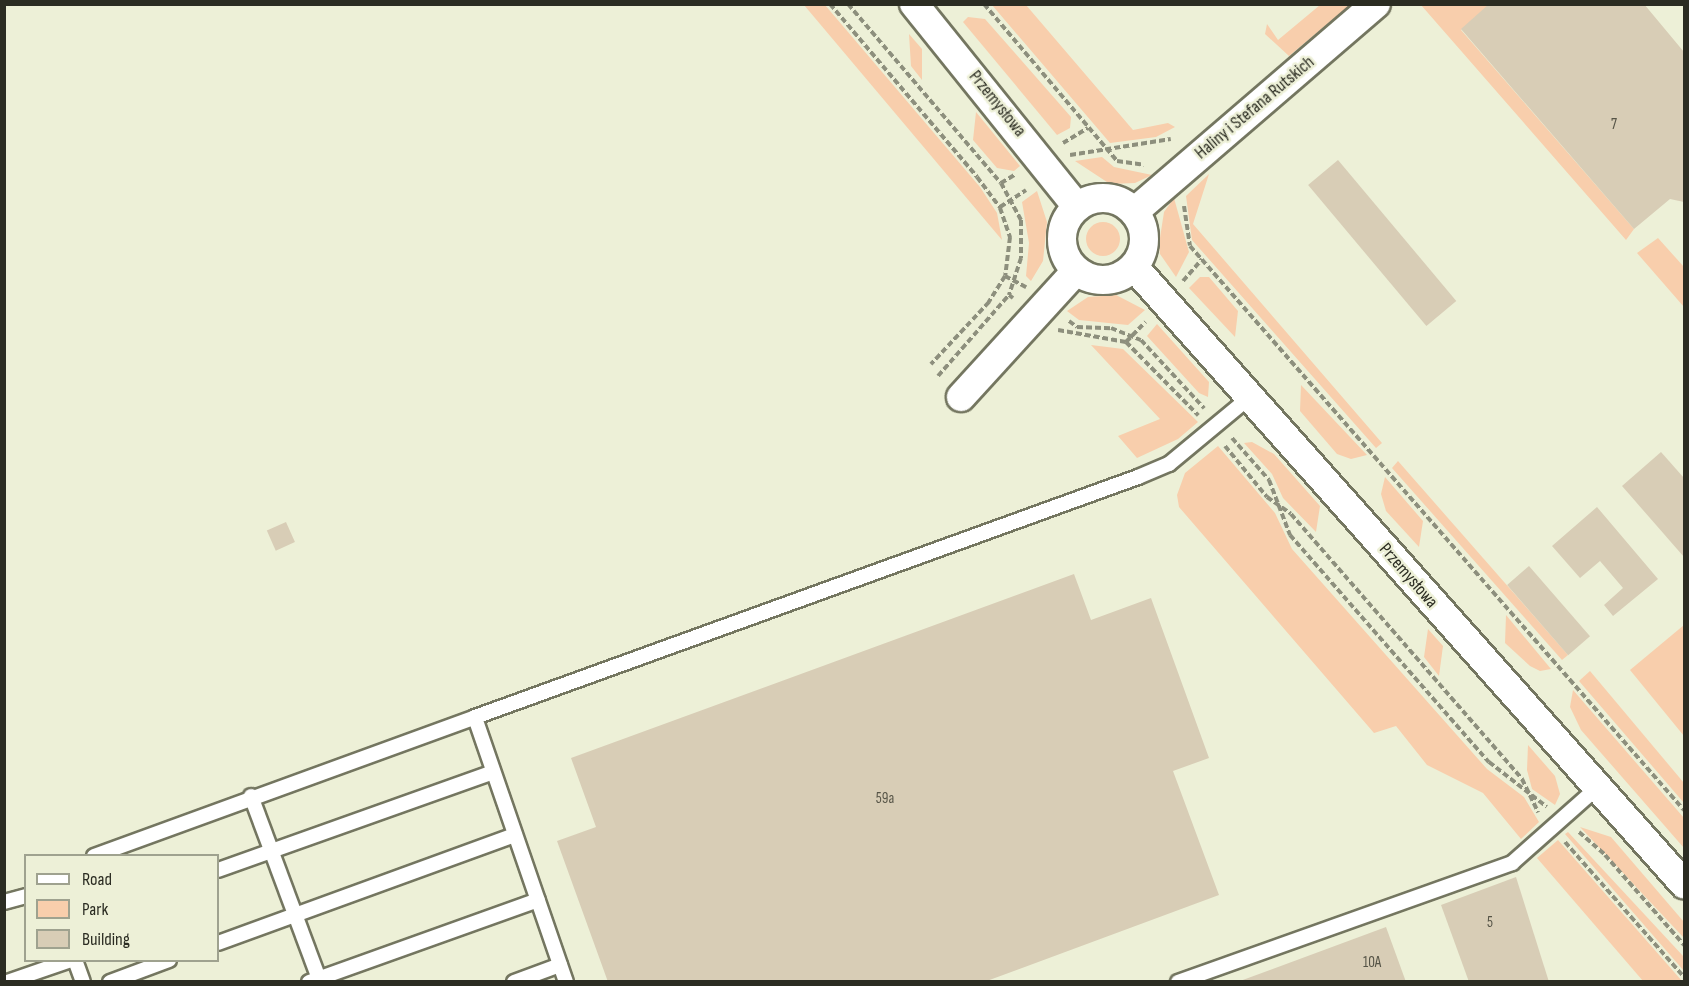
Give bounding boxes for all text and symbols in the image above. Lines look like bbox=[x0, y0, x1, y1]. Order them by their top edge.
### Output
street label: Haliny i Stefana Rutskich bbox=[1191, 52, 1319, 164]
street label: Przemysłowa bbox=[964, 67, 1030, 141]
house number: 7 bbox=[1611, 116, 1617, 134]
street label: Przemysłowa bbox=[1374, 539, 1442, 613]
house number: 59a bbox=[876, 790, 894, 808]
legend bbox=[24, 854, 219, 962]
text: Road bbox=[82, 869, 112, 890]
text: Park bbox=[82, 899, 108, 920]
house number: 5 bbox=[1487, 914, 1493, 932]
text: Building bbox=[82, 929, 130, 950]
house number: 10A bbox=[1363, 954, 1381, 972]

